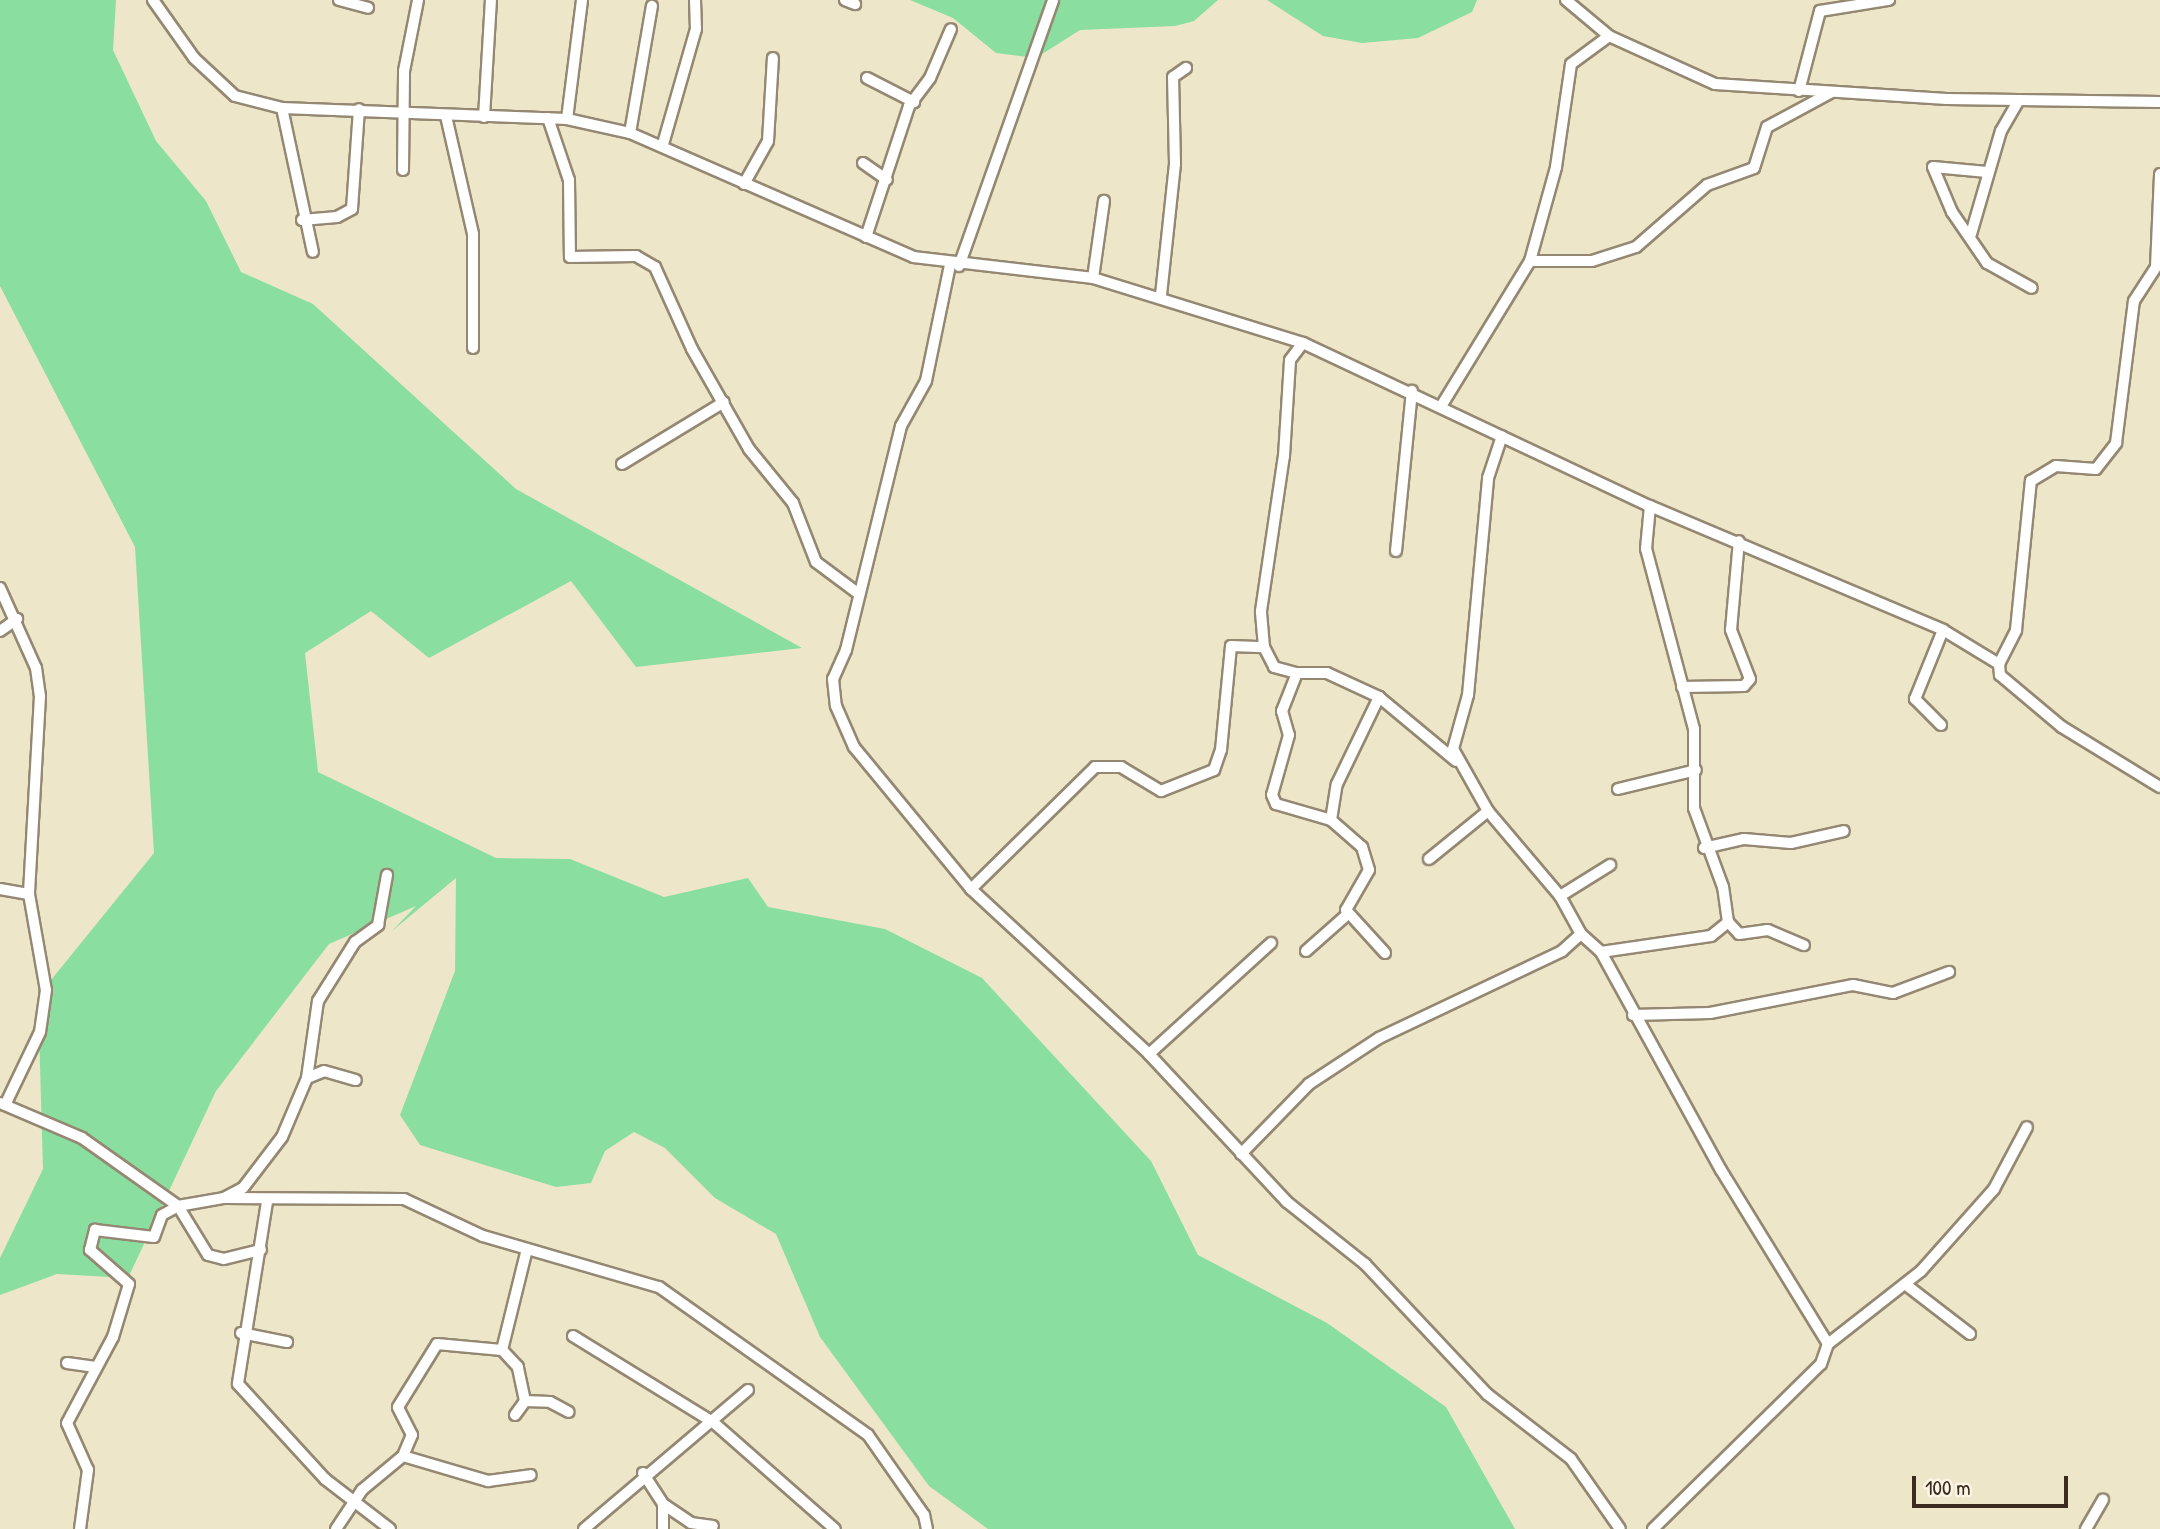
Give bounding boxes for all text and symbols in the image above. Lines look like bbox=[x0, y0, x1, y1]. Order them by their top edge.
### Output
scale bar bbox=[1915, 1462, 2071, 1506]
text: 100 m bbox=[1925, 1473, 1971, 1502]

